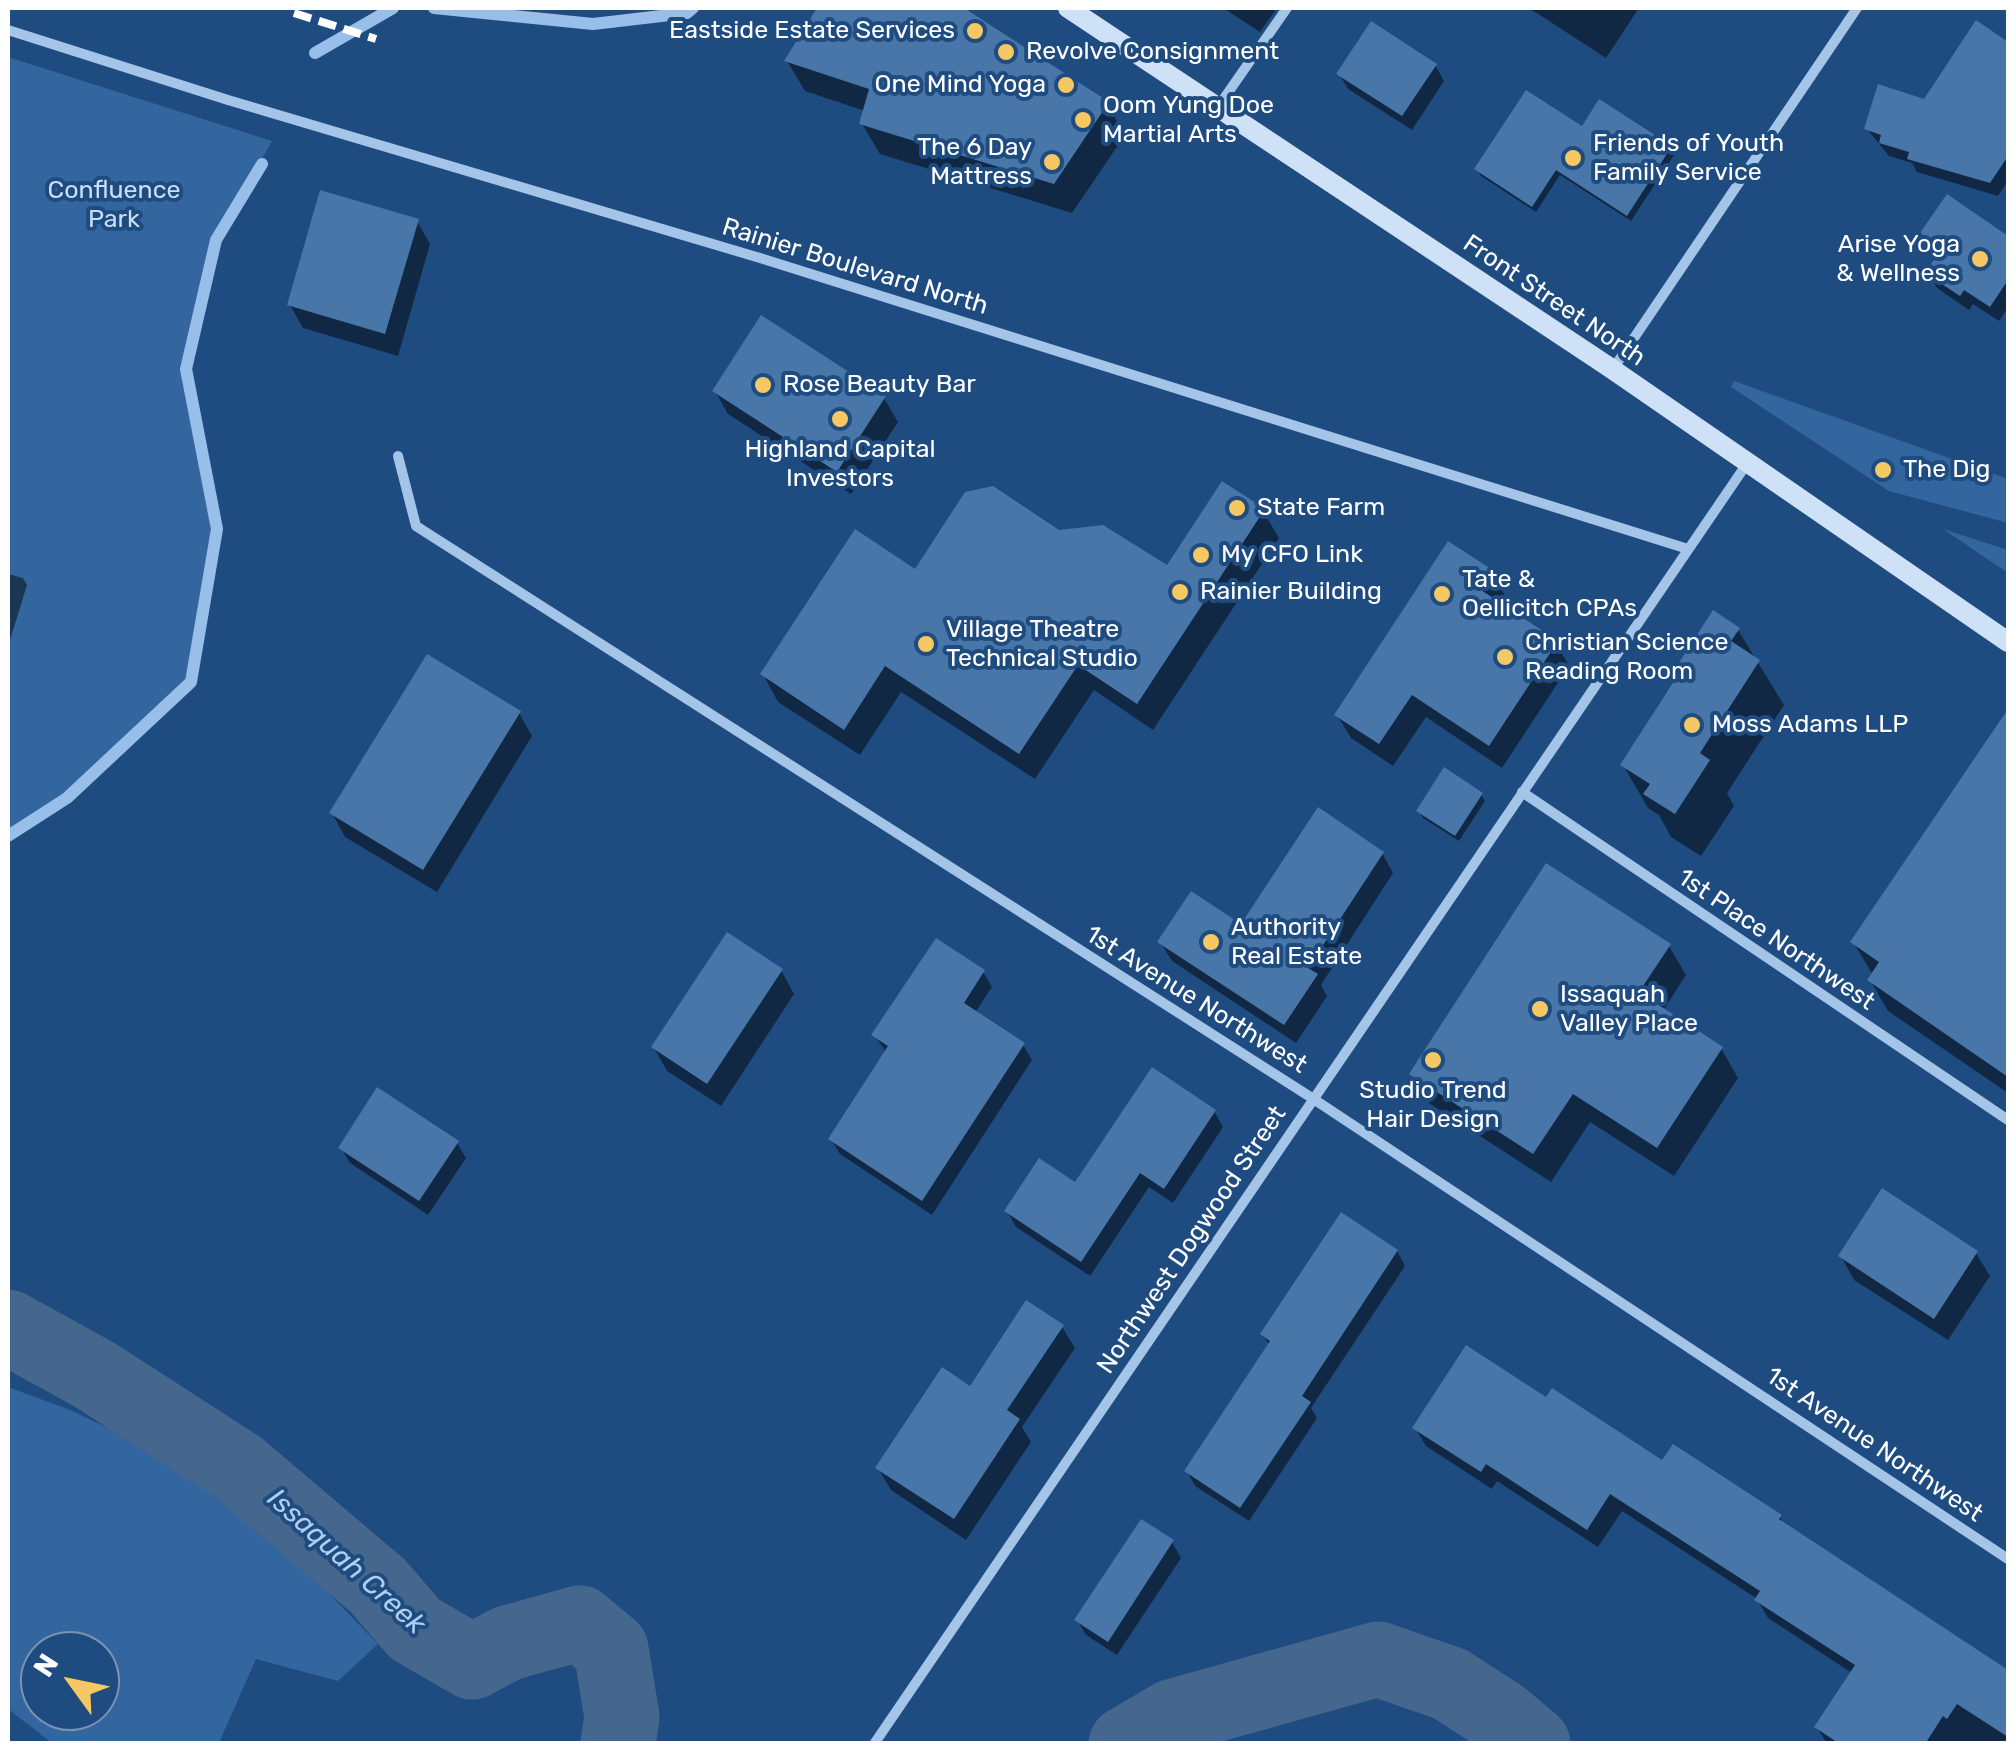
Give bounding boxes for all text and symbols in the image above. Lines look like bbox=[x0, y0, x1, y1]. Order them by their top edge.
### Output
place label: Eastside Estate Services bbox=[669, 16, 955, 46]
marker: Eastside Estate Services bbox=[964, 20, 986, 42]
place label: Revolve Consignment bbox=[1026, 37, 1279, 67]
marker: Revolve Consignment bbox=[995, 41, 1017, 63]
place label: One Mind Yoga bbox=[875, 70, 1046, 100]
marker: One Mind Yoga bbox=[1055, 74, 1077, 96]
place label: Oom Yung Doe Martial Arts bbox=[1103, 91, 1274, 150]
marker: Oom Yung Doe Martial Arts bbox=[1072, 109, 1094, 131]
place label: Friends of Youth Family Service bbox=[1593, 129, 1784, 188]
place label: The 6 Day Mattress bbox=[917, 133, 1032, 192]
marker: Friends of Youth Family Service bbox=[1562, 147, 1584, 169]
marker: The 6 Day Mattress bbox=[1041, 151, 1063, 173]
park label: Confluence Park bbox=[48, 176, 180, 235]
street label: Rainier Boulevard North bbox=[718, 212, 992, 322]
street label: Front Street North bbox=[1457, 229, 1651, 373]
place label: Arise Yoga & Wellness bbox=[1836, 230, 1960, 289]
marker: Arise Yoga & Wellness bbox=[1969, 248, 1991, 270]
place label: Rose Beauty Bar bbox=[783, 370, 976, 400]
marker: Rose Beauty Bar bbox=[752, 374, 774, 396]
marker: Highland Capital Investors bbox=[829, 408, 851, 430]
place label: Highland Capital Investors bbox=[744, 435, 936, 494]
place label: The Dig bbox=[1903, 455, 1991, 485]
marker: The Dig bbox=[1872, 459, 1894, 481]
place label: State Farm bbox=[1257, 493, 1385, 523]
marker: State Farm bbox=[1226, 497, 1248, 519]
place label: My CFO Link bbox=[1221, 540, 1363, 570]
marker: My CFO Link bbox=[1190, 544, 1212, 566]
place label: Tate & Oellicitch CPAs bbox=[1462, 565, 1637, 624]
place label: Rainier Building bbox=[1200, 577, 1382, 607]
marker: Rainier Building bbox=[1169, 581, 1191, 603]
marker: Tate & Oellicitch CPAs bbox=[1431, 583, 1453, 605]
place label: Village Theatre Technical Studio bbox=[946, 615, 1138, 674]
place label: Christian Science Reading Room bbox=[1525, 628, 1728, 687]
marker: Village Theatre Technical Studio bbox=[915, 633, 937, 655]
marker: Christian Science Reading Room bbox=[1494, 646, 1516, 668]
place label: Moss Adams LLP bbox=[1712, 710, 1908, 740]
marker: Moss Adams LLP bbox=[1681, 714, 1703, 736]
street label: 1st Place Northwest bbox=[1672, 863, 1880, 1017]
place label: Authority Real Estate bbox=[1231, 913, 1362, 972]
street label: 1st Avenue Northwest bbox=[1080, 920, 1312, 1080]
marker: Authority Real Estate bbox=[1200, 931, 1222, 953]
place label: Issaquah Valley Place bbox=[1560, 980, 1698, 1039]
marker: Issaquah Valley Place bbox=[1529, 998, 1551, 1020]
marker: Studio Trend Hair Design bbox=[1422, 1049, 1444, 1071]
place label: Studio Trend Hair Design bbox=[1359, 1076, 1507, 1135]
street label: Northwest Dogwood Street bbox=[1091, 1100, 1293, 1380]
street label: 1st Avenue Northwest bbox=[1760, 1361, 1988, 1529]
water label: Issaquah Creek bbox=[260, 1482, 432, 1642]
north arrow bbox=[20, 1631, 120, 1731]
text: N bbox=[27, 1648, 65, 1683]

